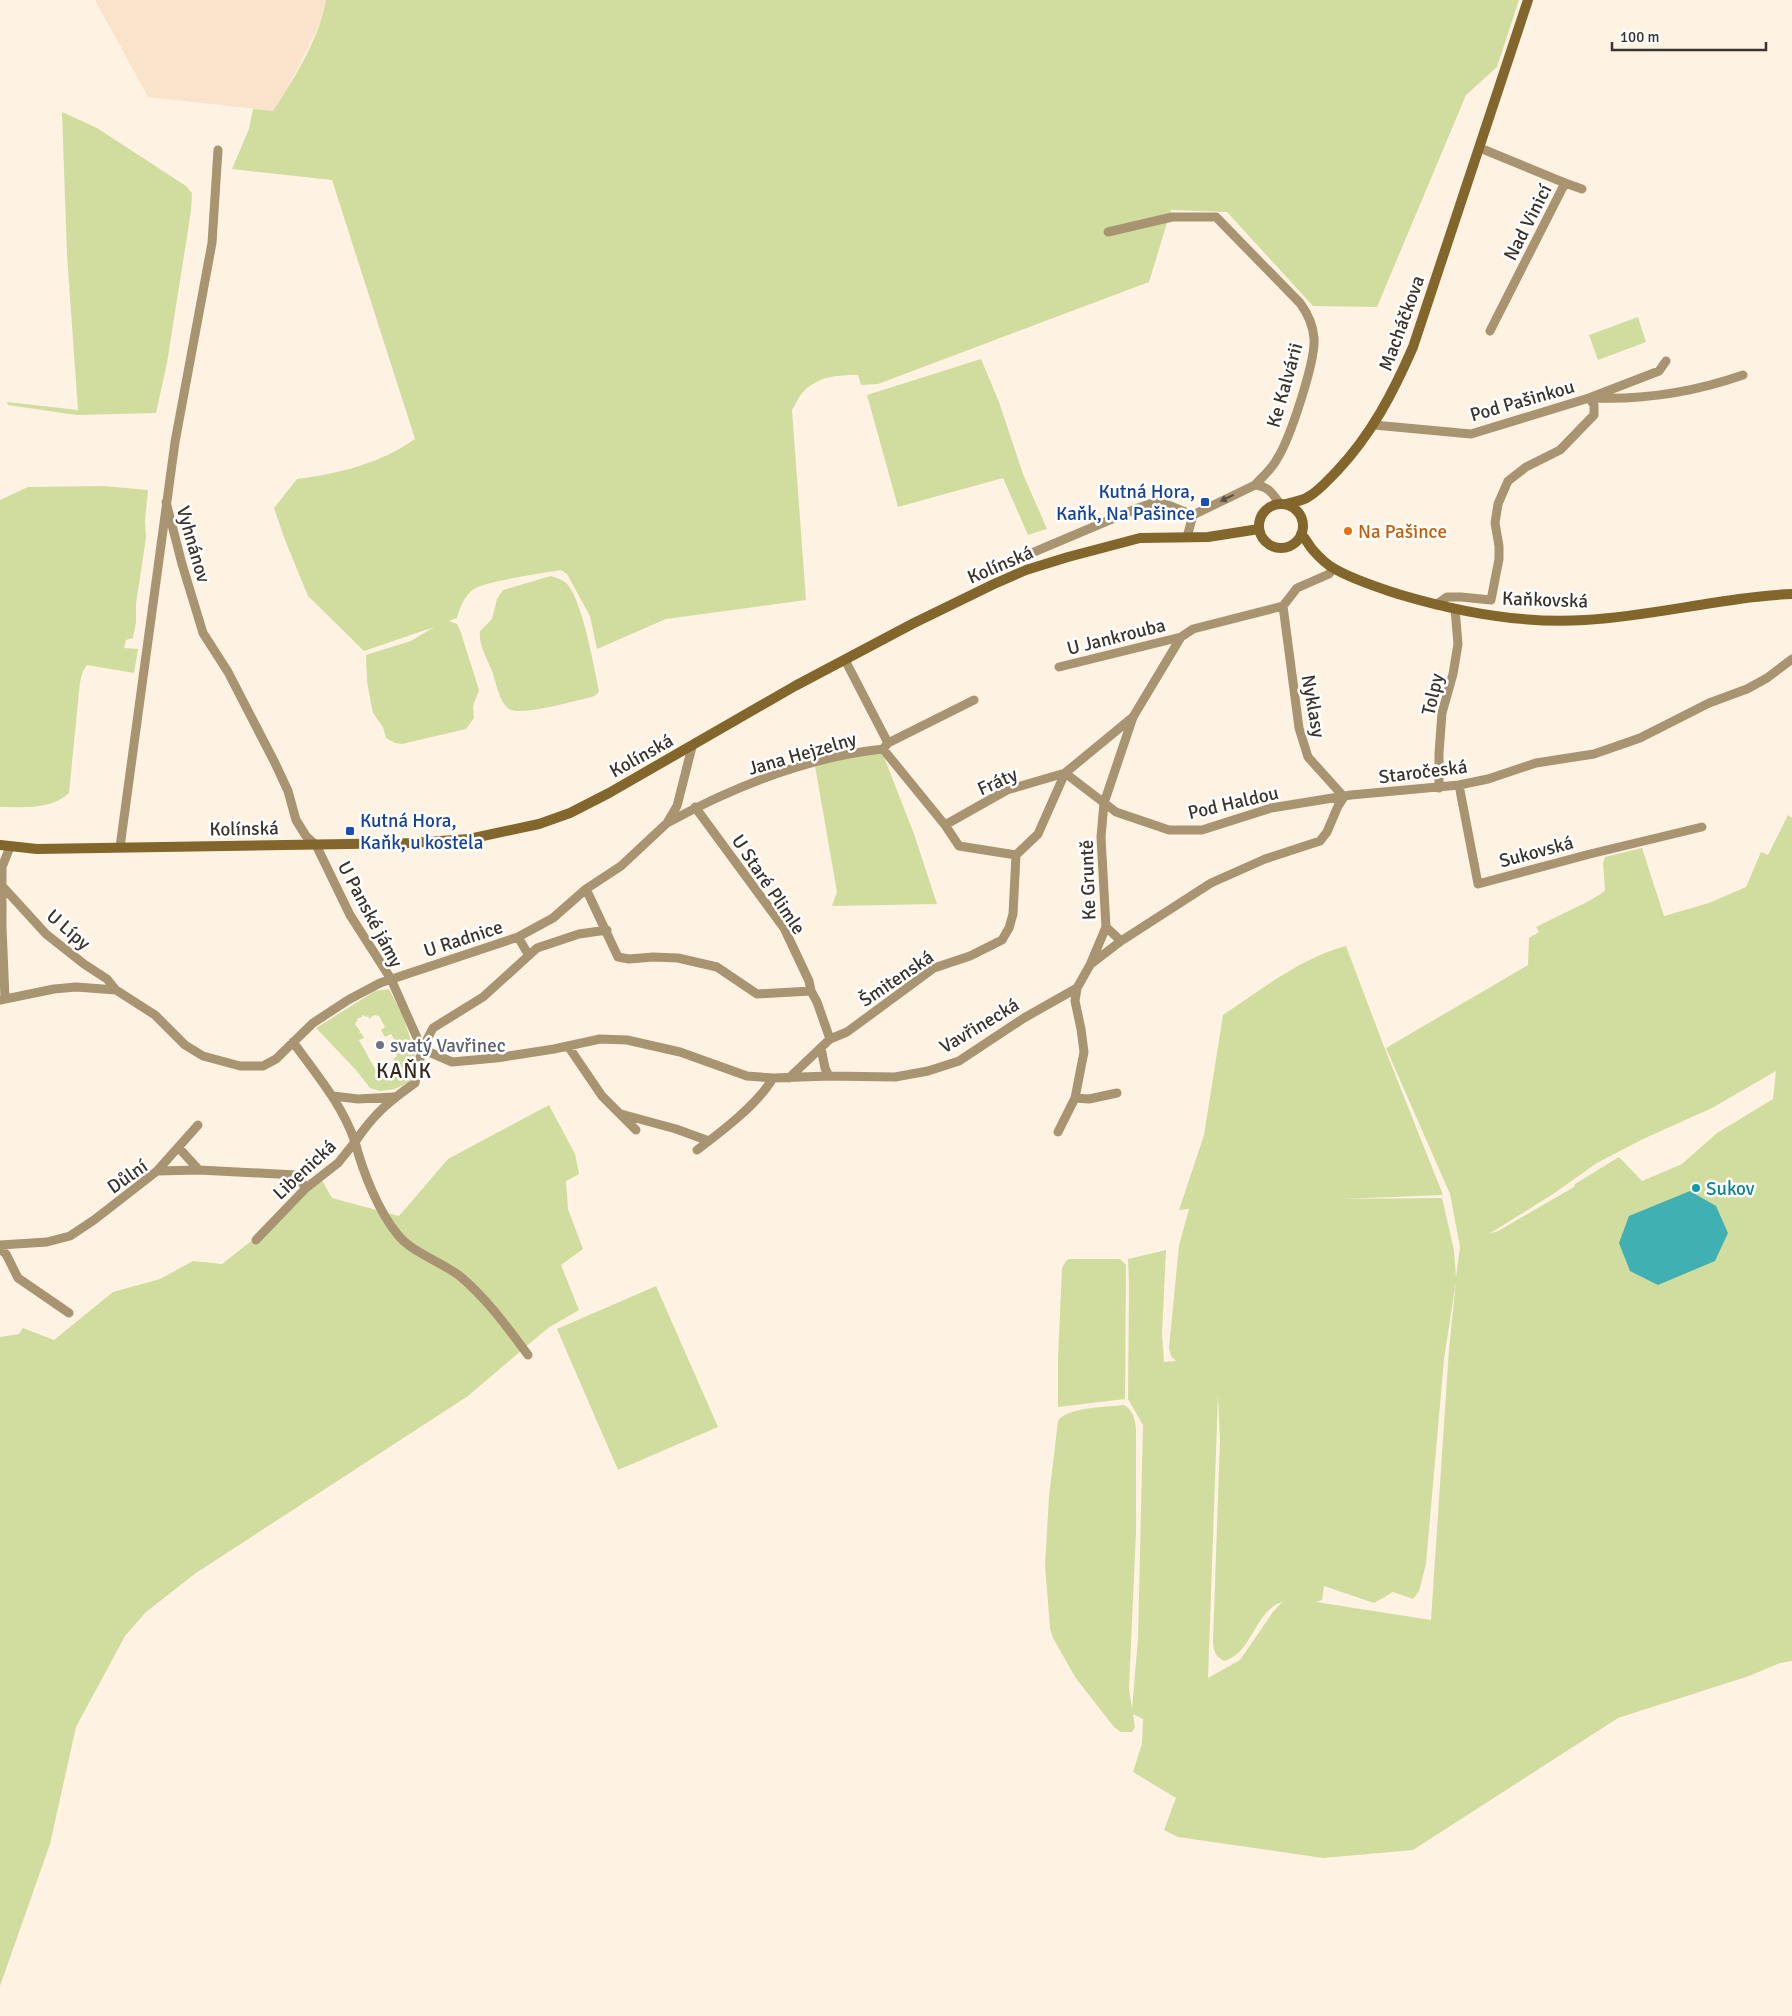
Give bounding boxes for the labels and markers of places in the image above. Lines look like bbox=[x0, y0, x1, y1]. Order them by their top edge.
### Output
place label: Kutná Hora, Kaňk, Na Pašince bbox=[1056, 480, 1195, 526]
marker: Kutná Hora, Kaňk, Na Pašince bbox=[1199, 496, 1211, 508]
place label: Na Pašince bbox=[1358, 520, 1447, 544]
marker: Na Pašince bbox=[1342, 525, 1354, 537]
place label: Kutná Hora, Kaňk, u kostela bbox=[360, 809, 483, 855]
marker: Kutná Hora, Kaňk, u kostela bbox=[344, 825, 356, 837]
place label: svatý Vavřinec bbox=[390, 1034, 506, 1058]
marker: svatý Vavřinec bbox=[374, 1039, 386, 1051]
place label: Sukov bbox=[1706, 1177, 1755, 1201]
marker: Sukov bbox=[1690, 1182, 1702, 1194]

